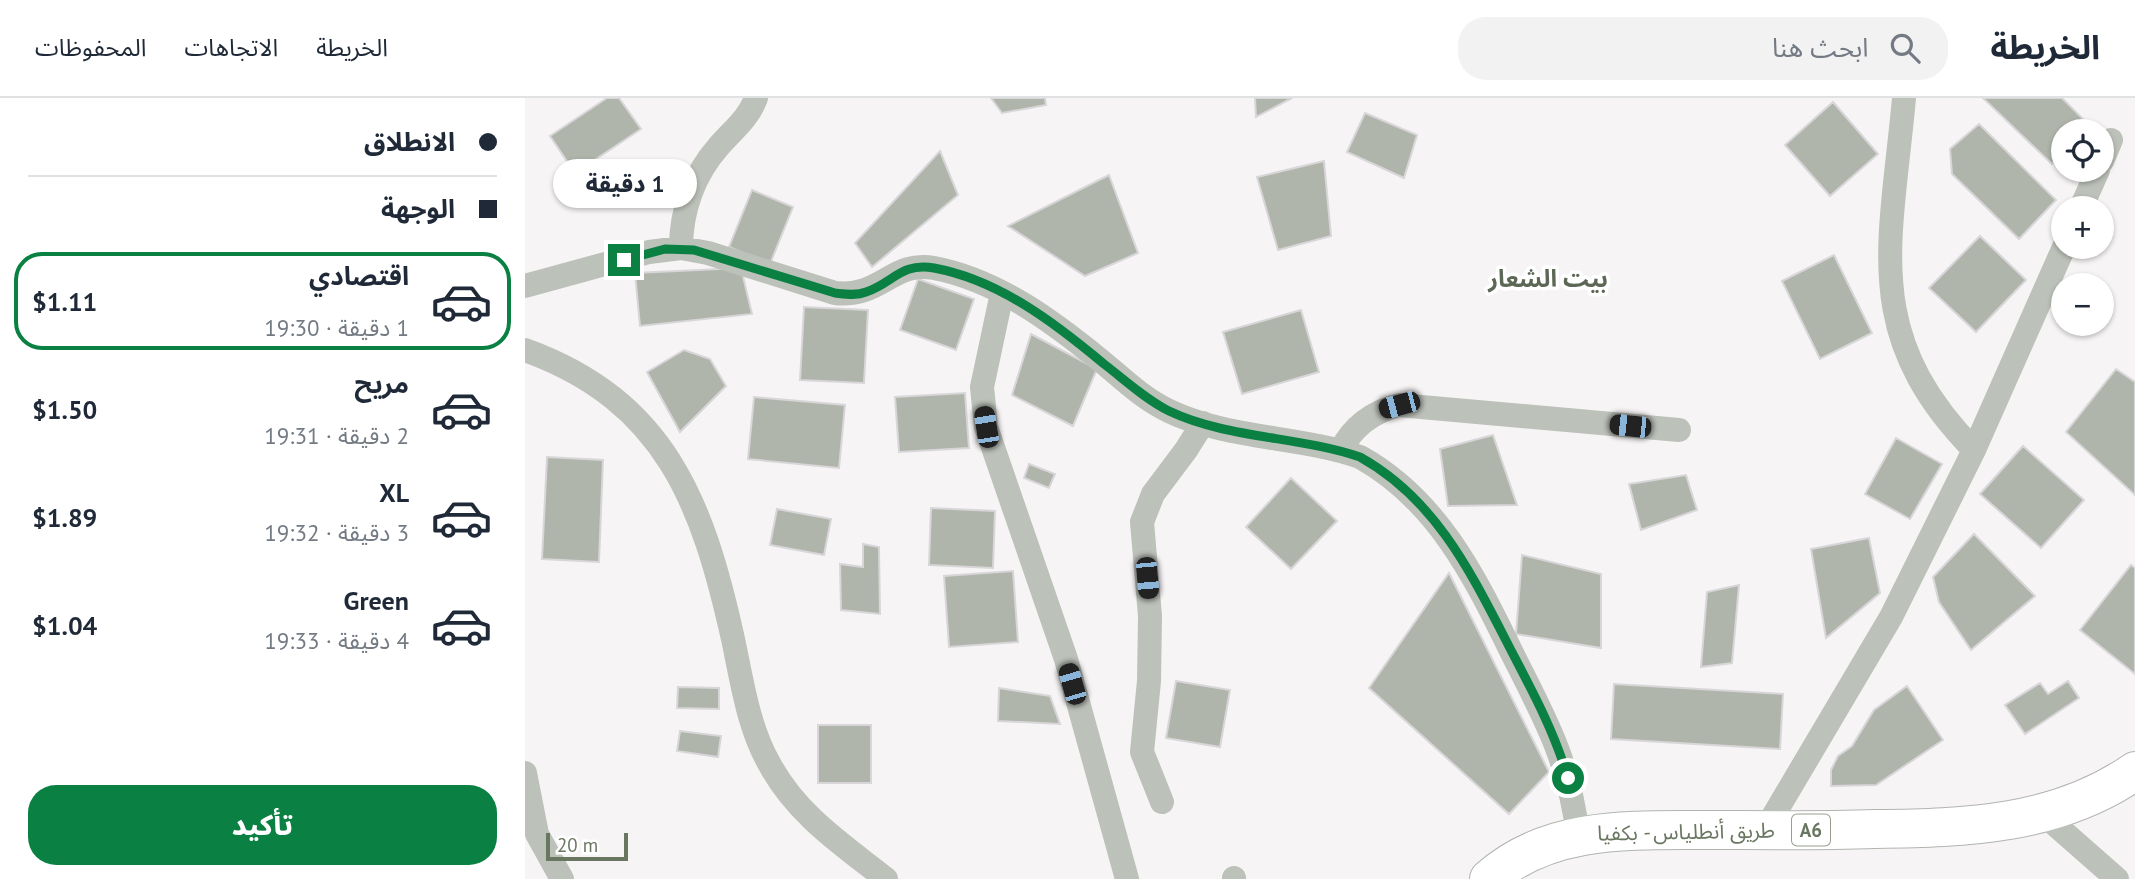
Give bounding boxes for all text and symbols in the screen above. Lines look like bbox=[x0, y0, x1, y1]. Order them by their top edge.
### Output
search box bbox=[1458, 17, 1948, 80]
text: الخريطة bbox=[1990, 25, 2100, 68]
icon: search bbox=[1886, 29, 1924, 67]
text: ابحث هنا bbox=[1772, 31, 1868, 64]
text: المحفوظات bbox=[35, 32, 146, 63]
text: الاتجاهات bbox=[184, 32, 278, 63]
text: الخريطة bbox=[316, 32, 388, 63]
map controls bbox=[2051, 119, 2114, 336]
button: locate bbox=[2051, 119, 2114, 182]
text: الانطلاق bbox=[364, 125, 455, 158]
callout: 1 دقيقة bbox=[552, 158, 696, 208]
text: 1 دقيقة bbox=[586, 169, 664, 198]
text: الوجهة bbox=[381, 192, 455, 225]
button: + bbox=[2051, 196, 2114, 259]
route end bbox=[608, 244, 640, 276]
text: اقتصادي bbox=[309, 259, 409, 292]
district label: بيت الشعار bbox=[1487, 263, 1608, 294]
icon: car bbox=[430, 270, 493, 333]
button: − bbox=[2051, 273, 2114, 336]
text: $1.11 bbox=[32, 285, 97, 318]
text: 1 دقيقة · 19:30 bbox=[264, 313, 409, 342]
text: مريح bbox=[354, 367, 409, 400]
icon: car bbox=[430, 378, 493, 441]
car bbox=[1376, 389, 1423, 421]
text: $1.50 bbox=[32, 393, 97, 426]
car bbox=[973, 405, 1000, 449]
car bbox=[1609, 413, 1652, 439]
text: 2 دقيقة · 19:31 bbox=[264, 421, 409, 450]
text: XL bbox=[379, 476, 409, 509]
icon: car bbox=[430, 486, 493, 549]
text: $1.89 bbox=[32, 501, 97, 534]
text: 3 دقيقة · 19:32 bbox=[264, 518, 409, 547]
car bbox=[1135, 556, 1160, 600]
text: Green bbox=[344, 584, 409, 617]
icon: car bbox=[430, 594, 493, 657]
text: $1.04 bbox=[32, 609, 97, 642]
text: 4 دقيقة · 19:33 bbox=[264, 626, 409, 655]
car bbox=[1057, 661, 1088, 707]
route start bbox=[1552, 762, 1584, 794]
button: تأكيد bbox=[28, 785, 497, 865]
road number: A6 bbox=[1792, 814, 1830, 846]
street label: طريق أنطلياس - بكفيا bbox=[1597, 816, 1775, 847]
scale bar bbox=[546, 830, 628, 862]
text: 20 m bbox=[557, 833, 598, 857]

